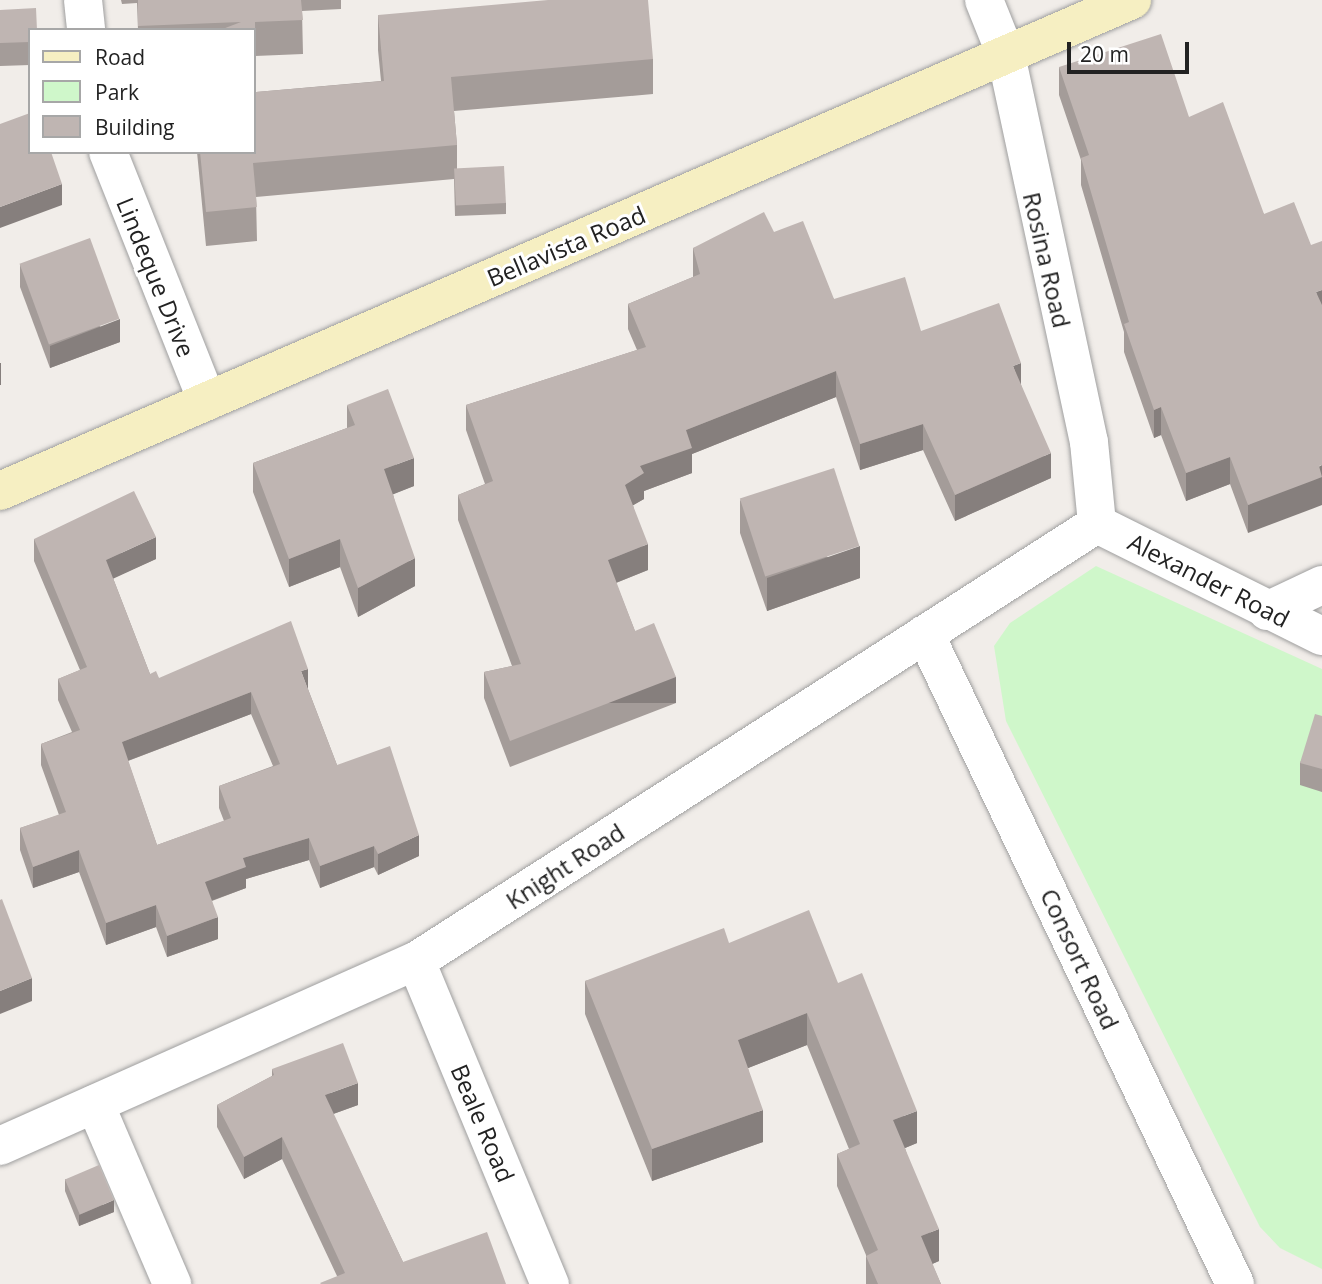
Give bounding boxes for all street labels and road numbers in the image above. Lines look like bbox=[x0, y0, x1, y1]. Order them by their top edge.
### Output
street label: Rosina Road bbox=[1017, 189, 1077, 331]
street label: Lindeque Drive bbox=[111, 193, 201, 361]
street label: Bellavista Road bbox=[482, 200, 650, 292]
street label: Alexander Road bbox=[1124, 527, 1294, 633]
street label: Knight Road bbox=[500, 817, 630, 915]
street label: Consort Road bbox=[1035, 884, 1125, 1034]
street label: Beale Road bbox=[445, 1060, 521, 1186]

